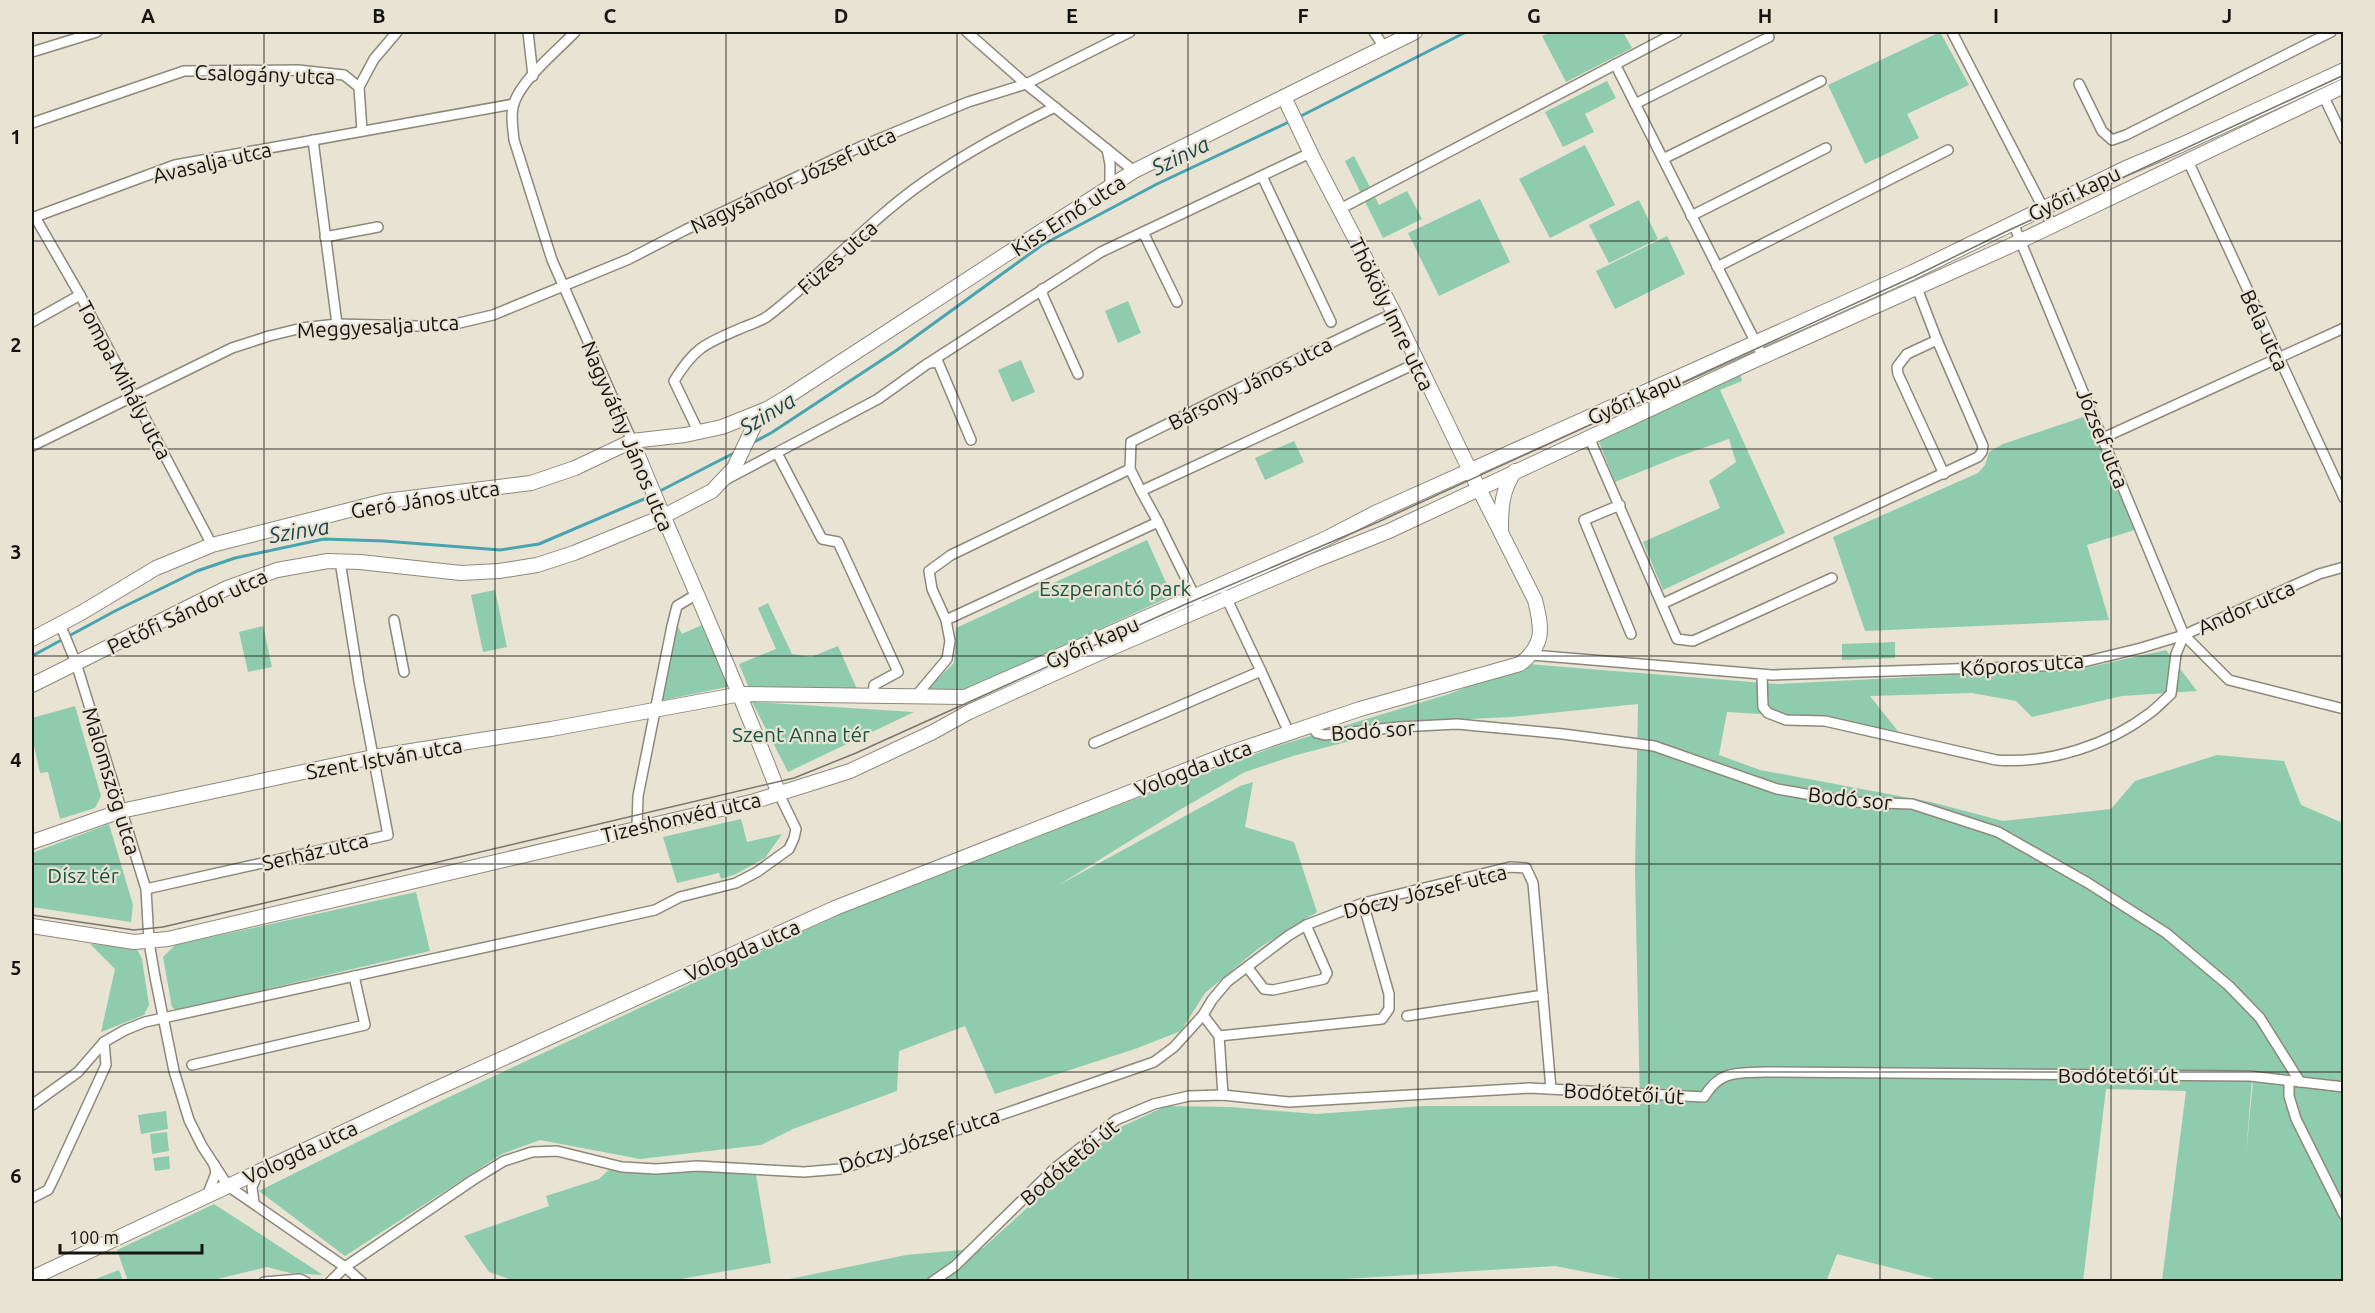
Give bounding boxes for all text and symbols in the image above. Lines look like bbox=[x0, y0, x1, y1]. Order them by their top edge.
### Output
text: A bbox=[141, 4, 155, 27]
text: B bbox=[372, 4, 386, 27]
text: C bbox=[604, 4, 617, 27]
text: D bbox=[834, 4, 848, 27]
text: E bbox=[1066, 4, 1078, 27]
text: F bbox=[1297, 4, 1309, 27]
text: G bbox=[1527, 4, 1541, 27]
text: H bbox=[1758, 4, 1772, 27]
text: I bbox=[1993, 4, 1999, 27]
text: J bbox=[2222, 4, 2232, 27]
street label: Csalogány utca bbox=[194, 60, 336, 88]
street label: Nagysándor József utca bbox=[687, 122, 899, 238]
text: 1 bbox=[10, 125, 22, 148]
water label: Szinva bbox=[1146, 130, 1213, 180]
street label: Avasalja utca bbox=[150, 137, 274, 187]
street label: Győri kapu bbox=[2024, 160, 2124, 226]
street label: Kiss Ernő utca bbox=[1007, 169, 1129, 261]
street label: Füzes utca bbox=[792, 215, 882, 299]
street label: Thököly Imre utca bbox=[1345, 234, 1439, 394]
street label: Béla utca bbox=[2236, 286, 2294, 374]
street label: Tompa Mihály utca bbox=[73, 297, 177, 463]
street label: Meggyesalja utca bbox=[296, 310, 460, 342]
street label: Bársony János utca bbox=[1164, 331, 1336, 435]
text: 2 bbox=[10, 333, 22, 356]
street label: Nagyváthy János utca bbox=[577, 337, 679, 535]
street label: Győri kapu bbox=[1584, 367, 1684, 429]
street label: József utca bbox=[2072, 384, 2134, 492]
water label: Szinva bbox=[734, 387, 800, 440]
street label: Geró János utca bbox=[349, 475, 501, 523]
water label: Szinva bbox=[266, 513, 331, 547]
text: 3 bbox=[10, 540, 22, 563]
street label: Petőfi Sándor utca bbox=[103, 563, 271, 659]
street label: Andor utca bbox=[2194, 575, 2298, 639]
park label: Eszperantó park bbox=[1039, 576, 1191, 600]
street label: Győri kapu bbox=[1042, 611, 1142, 673]
street label: Kőporos utca bbox=[1959, 648, 2085, 680]
street label: Malomszög utca bbox=[78, 704, 146, 858]
street label: Bodó sor bbox=[1330, 715, 1416, 745]
park label: Szent Anna tér bbox=[732, 722, 870, 746]
street label: Szent István utca bbox=[304, 732, 464, 784]
street label: Vologda utca bbox=[1131, 735, 1255, 801]
text: 4 bbox=[10, 748, 22, 771]
street label: Bodó sor bbox=[1807, 782, 1893, 814]
street label: Tizeshonvéd utca bbox=[599, 787, 763, 847]
street label: Serház utca bbox=[259, 827, 371, 875]
street label: Dóczy József utca bbox=[1341, 859, 1509, 923]
park label: Dísz tér bbox=[47, 863, 119, 887]
street label: Vologda utca bbox=[681, 914, 803, 986]
text: 5 bbox=[10, 956, 22, 979]
street label: Bodótetői út bbox=[2058, 1063, 2178, 1087]
street label: Bodótetői út bbox=[1563, 1078, 1685, 1108]
street label: Dóczy József utca bbox=[835, 1103, 1003, 1177]
street label: Bodótetői út bbox=[1015, 1114, 1123, 1210]
street label: Vologda utca bbox=[239, 1115, 361, 1189]
text: 6 bbox=[10, 1164, 22, 1187]
scale bar bbox=[60, 1217, 202, 1255]
text: 100 m bbox=[69, 1227, 119, 1247]

